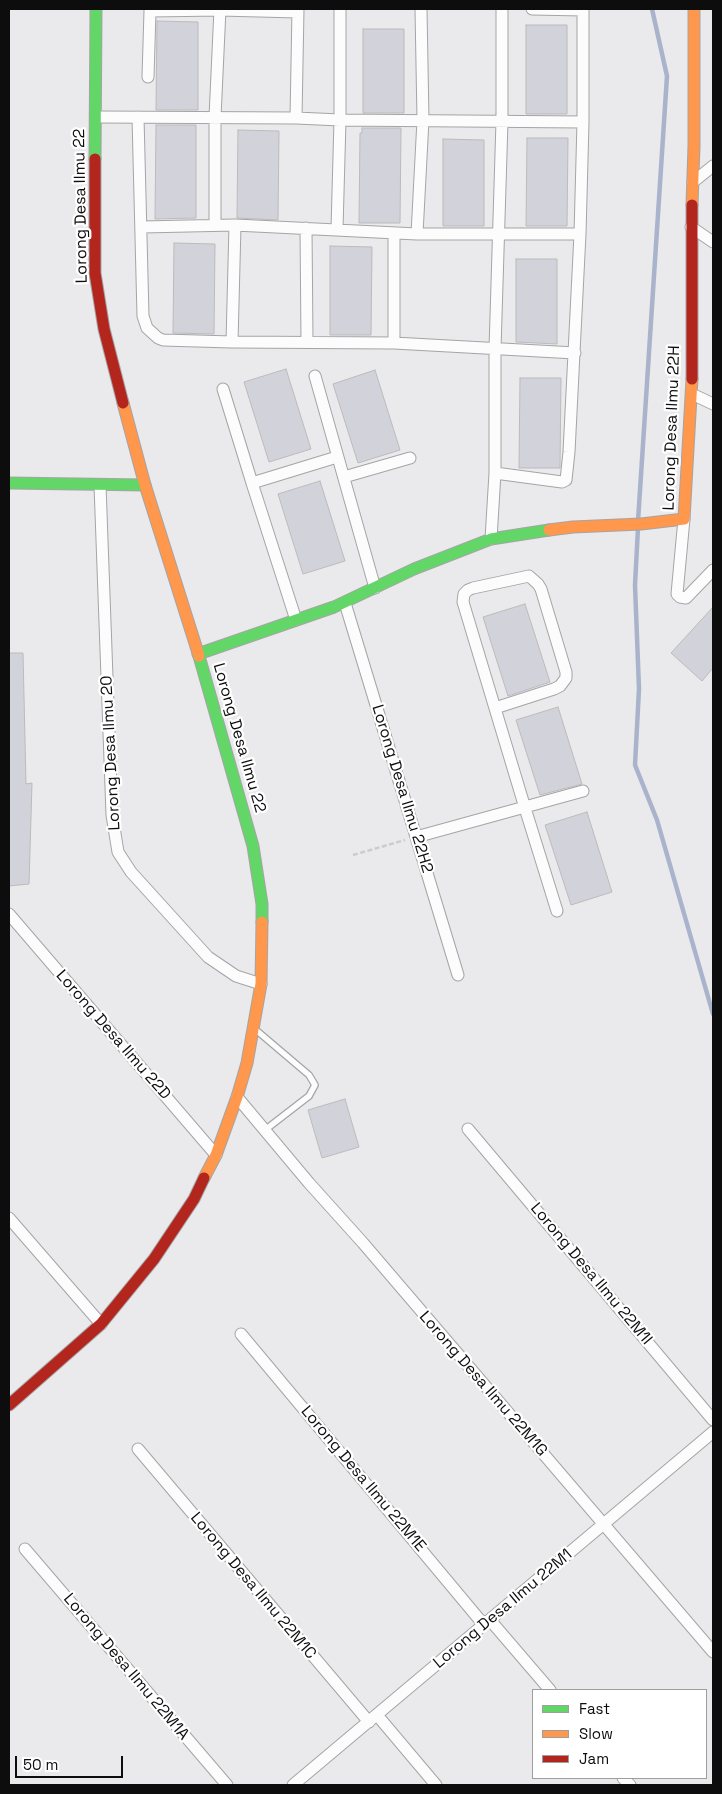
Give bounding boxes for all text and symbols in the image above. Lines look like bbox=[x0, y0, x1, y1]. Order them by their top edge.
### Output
street label: Lorong Desa Ilmu 22 bbox=[70, 128, 92, 284]
street label: Lorong Desa Ilmu 22H bbox=[660, 345, 684, 511]
street label: Lorong Desa Ilmu 22 bbox=[208, 661, 270, 815]
street label: Lorong Desa Ilmu 20 bbox=[97, 675, 125, 831]
street label: Lorong Desa Ilmu 22H2 bbox=[367, 703, 437, 875]
street label: Lorong Desa Ilmu 22D bbox=[51, 966, 175, 1104]
street label: Lorong Desa Ilmu 22M1I bbox=[526, 1199, 656, 1349]
street label: Lorong Desa Ilmu 22M1G bbox=[415, 1308, 551, 1460]
street label: Lorong Desa Ilmu 22M1E bbox=[296, 1402, 430, 1556]
street label: Lorong Desa Ilmu 22M1C bbox=[186, 1509, 320, 1663]
street label: Lorong Desa Ilmu 22M1 bbox=[430, 1545, 576, 1673]
street label: Lorong Desa Ilmu 22M1A bbox=[59, 1590, 193, 1744]
legend bbox=[532, 1689, 707, 1779]
text: Fast bbox=[579, 1699, 610, 1718]
text: Slow bbox=[579, 1724, 613, 1743]
scale bar bbox=[18, 1746, 125, 1778]
text: Jam bbox=[579, 1749, 609, 1768]
text: 50 m bbox=[23, 1755, 58, 1774]

